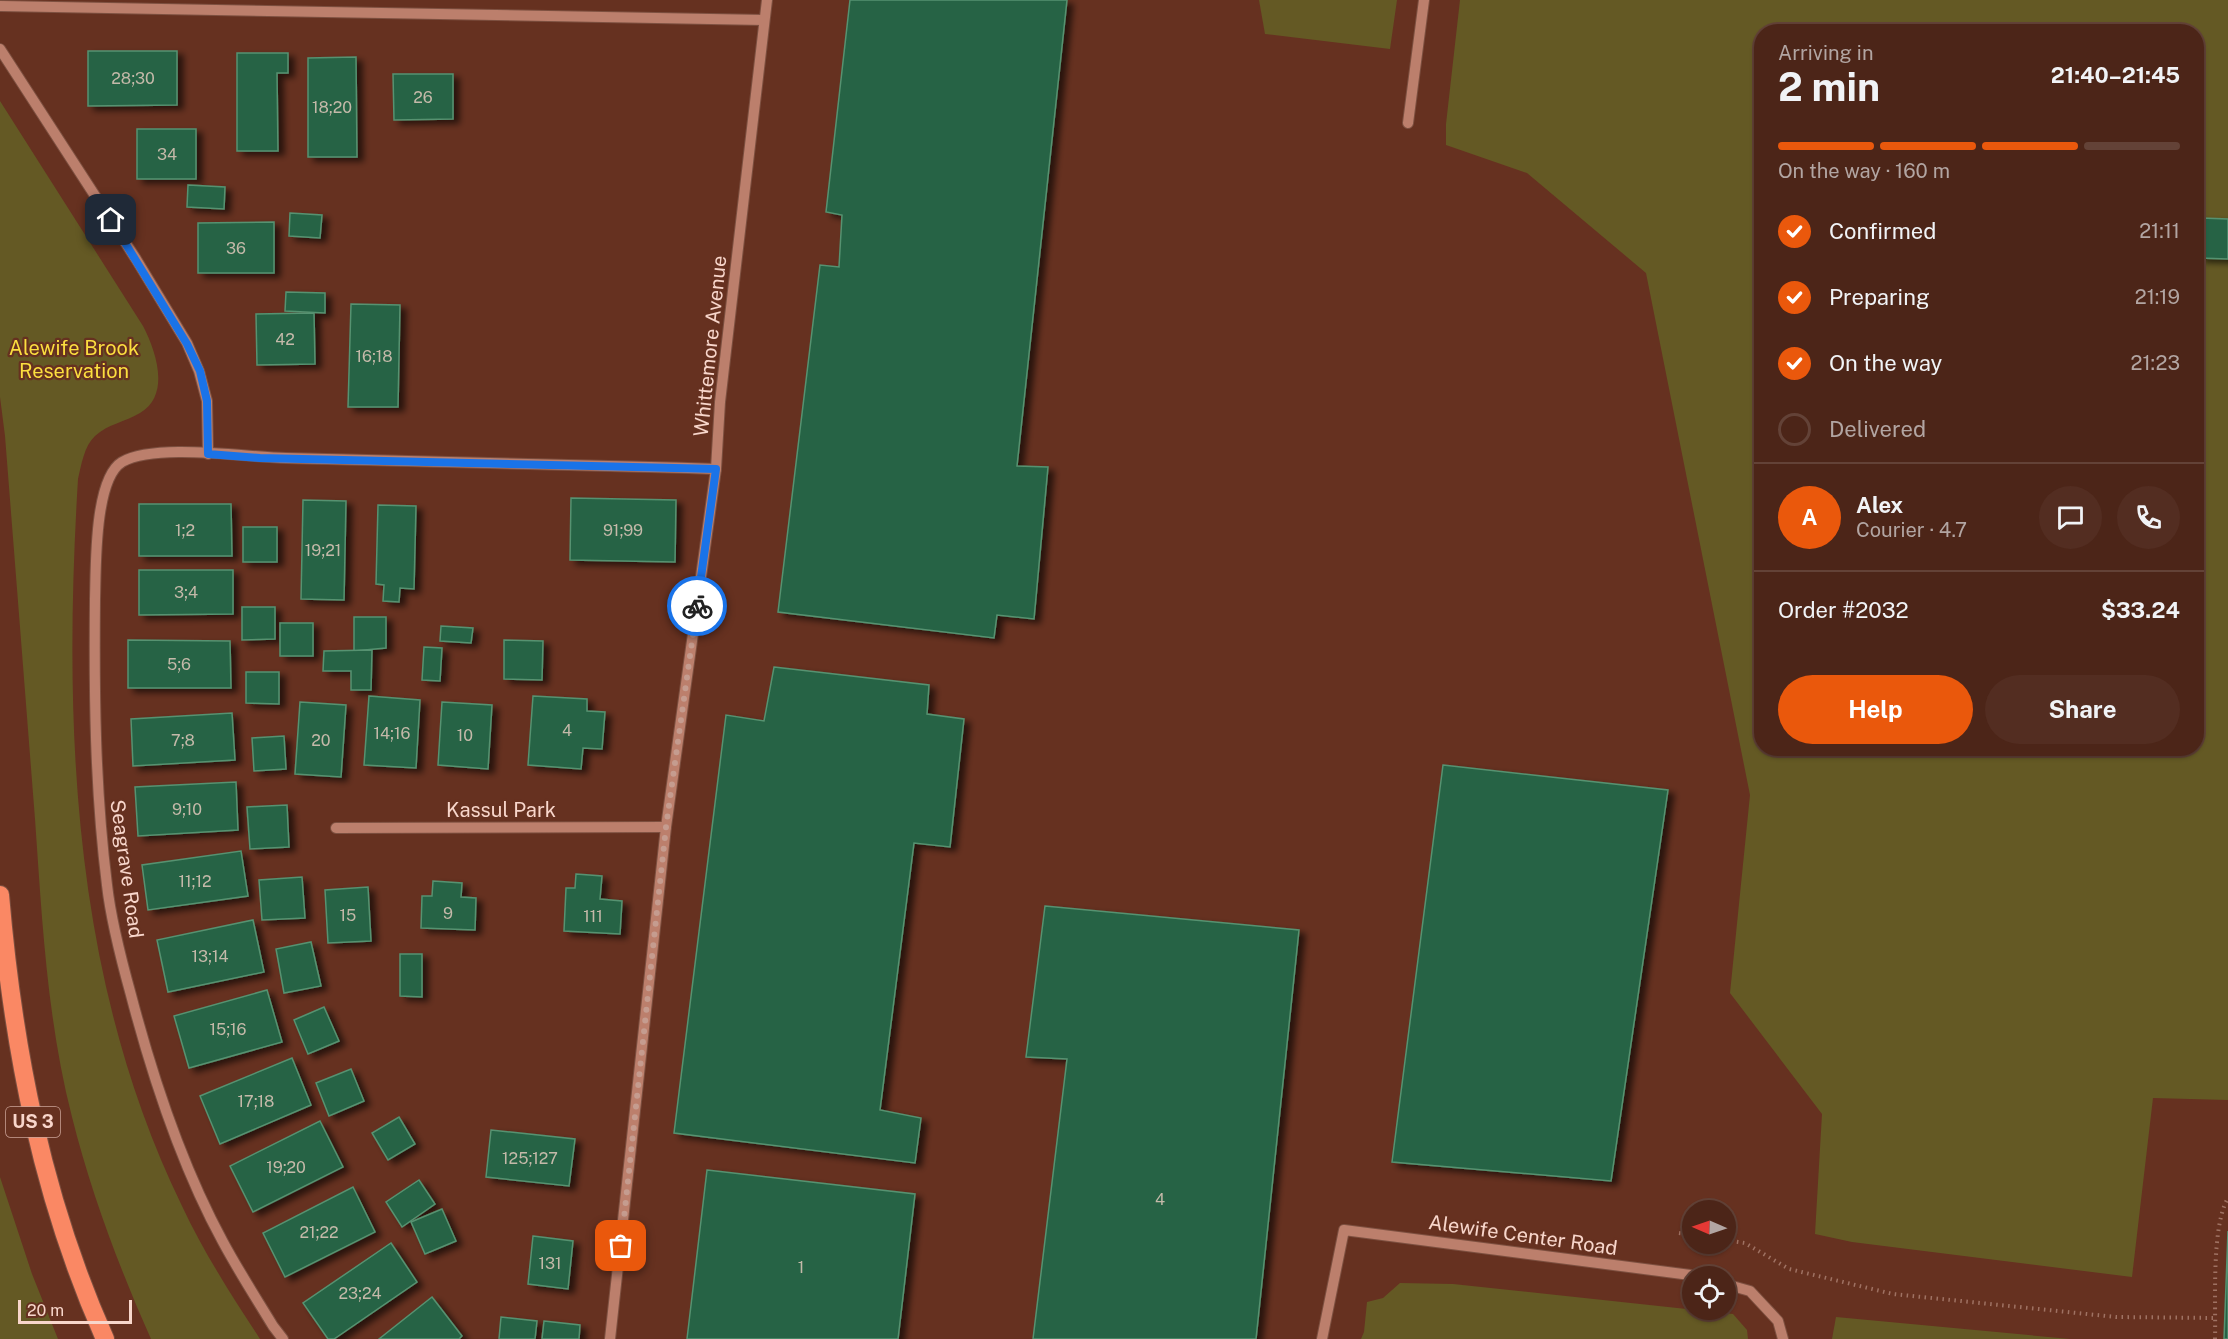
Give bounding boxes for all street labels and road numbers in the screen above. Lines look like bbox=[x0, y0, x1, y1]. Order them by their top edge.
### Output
street label: Whittemore Avenue bbox=[689, 254, 731, 438]
street label: Seagrave Road bbox=[105, 798, 149, 940]
street label: Kassul Park bbox=[446, 798, 556, 822]
road number: US 3 bbox=[6, 1107, 60, 1137]
street label: Alewife Center Road bbox=[1427, 1210, 1619, 1260]

